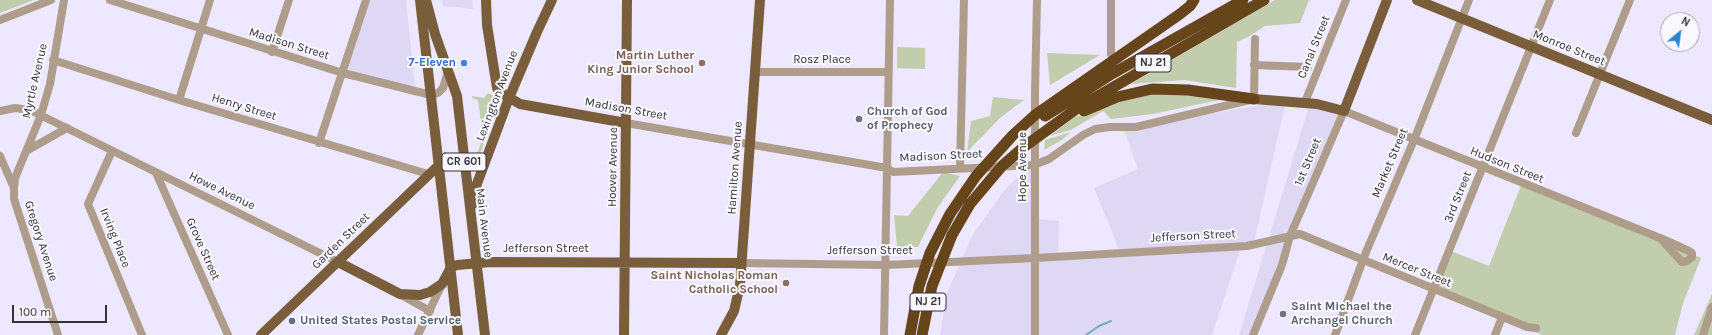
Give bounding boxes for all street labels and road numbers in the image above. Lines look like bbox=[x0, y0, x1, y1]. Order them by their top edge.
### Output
street label: Canal Street bbox=[1295, 13, 1333, 81]
street label: Madison Street bbox=[247, 25, 331, 63]
street label: Monroe Street bbox=[1531, 27, 1607, 69]
street label: Myrtle Avenue bbox=[19, 42, 51, 120]
street label: Lexington Avenue bbox=[473, 49, 521, 143]
street label: Rosz Place bbox=[793, 53, 851, 67]
road number: NJ 21 bbox=[1135, 54, 1171, 72]
street label: Henry Street bbox=[210, 90, 278, 124]
street label: Madison Street bbox=[584, 95, 668, 123]
street label: Hamilton Avenue bbox=[725, 121, 745, 215]
street label: Market Street bbox=[1369, 126, 1411, 200]
street label: Hoover Avenue bbox=[605, 127, 621, 207]
street label: Hope Avenue bbox=[1016, 132, 1030, 202]
street label: 1st Street bbox=[1291, 136, 1325, 188]
street label: Hudson Street bbox=[1468, 144, 1546, 186]
street label: Madison Street bbox=[899, 147, 983, 165]
road number: CR 601 bbox=[442, 153, 486, 171]
street label: Howe Avenue bbox=[187, 169, 257, 213]
street label: 3rd Street bbox=[1441, 169, 1475, 225]
street label: Main Avenue bbox=[473, 187, 495, 259]
street label: Gregory Avenue bbox=[21, 199, 61, 283]
street label: Irving Place bbox=[96, 206, 134, 270]
street label: Garden Street bbox=[309, 210, 373, 272]
street label: Grove Street bbox=[183, 216, 223, 282]
street label: Jefferson Street bbox=[1150, 227, 1236, 245]
street label: Jefferson Street bbox=[503, 242, 589, 256]
street label: Jefferson Street bbox=[827, 244, 913, 258]
street label: Mercer Street bbox=[1380, 250, 1454, 290]
road number: NJ 21 bbox=[910, 293, 946, 311]

